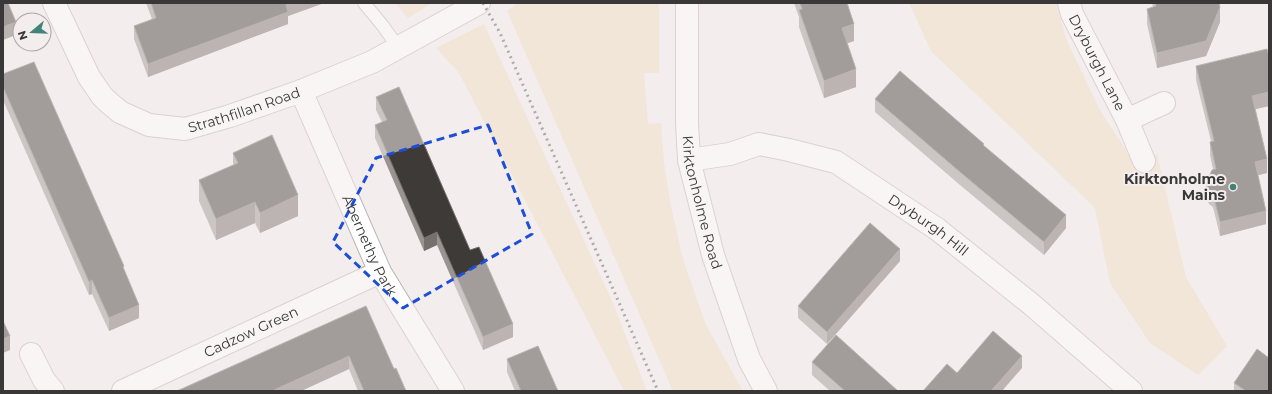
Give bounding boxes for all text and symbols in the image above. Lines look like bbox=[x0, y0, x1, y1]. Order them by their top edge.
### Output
street label: Dryburgh Lane bbox=[1065, 11, 1130, 114]
north arrow bbox=[12, 12, 52, 52]
text: N bbox=[14, 29, 31, 42]
street label: Strathfillan Road bbox=[186, 83, 302, 137]
street label: Kirktonholme Road bbox=[679, 135, 726, 272]
place label: Kirktonholme Mains bbox=[1124, 170, 1226, 204]
marker: Kirktonholme Mains bbox=[1228, 182, 1238, 192]
street label: Dryburgh Hill bbox=[885, 190, 972, 260]
street label: Abernethy Park bbox=[338, 192, 402, 300]
street label: Cadzow Green bbox=[201, 302, 301, 361]

